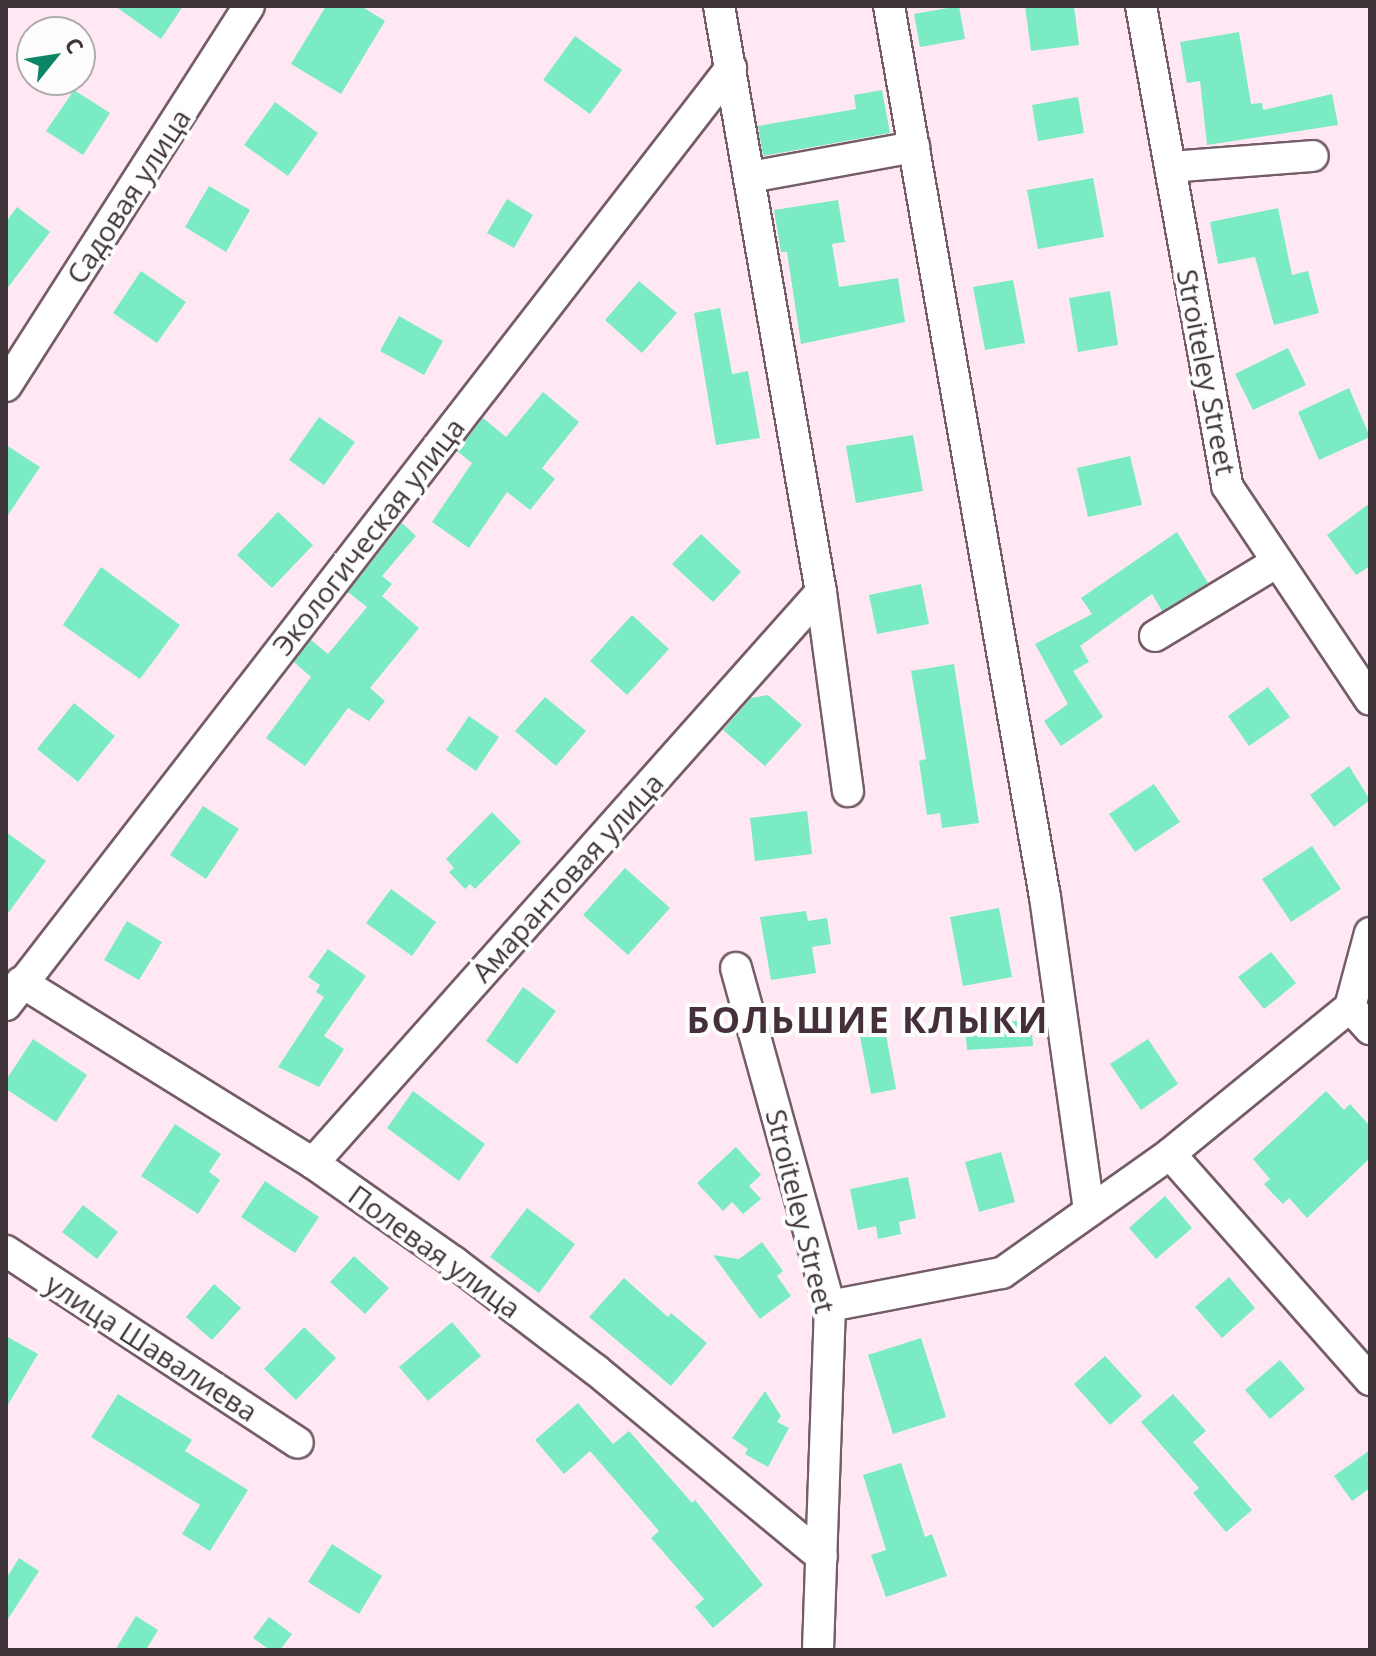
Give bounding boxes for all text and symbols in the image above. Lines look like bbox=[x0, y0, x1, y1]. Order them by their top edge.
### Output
north arrow bbox=[16, 16, 96, 96]
text: С bbox=[59, 31, 92, 59]
street label: Садовая улица bbox=[59, 102, 197, 290]
street label: Stroiteley Street bbox=[1171, 266, 1243, 478]
street label: Экологическая улица bbox=[265, 411, 471, 661]
street label: Амарантовая улица bbox=[464, 766, 670, 988]
district label: БОЛЬШИЕ КЛЫКИ bbox=[687, 998, 1049, 1042]
street label: Stroiteley Street bbox=[759, 1106, 843, 1316]
street label: Полевая улица bbox=[342, 1177, 528, 1325]
street label: улица Шавалиева bbox=[40, 1266, 264, 1428]

